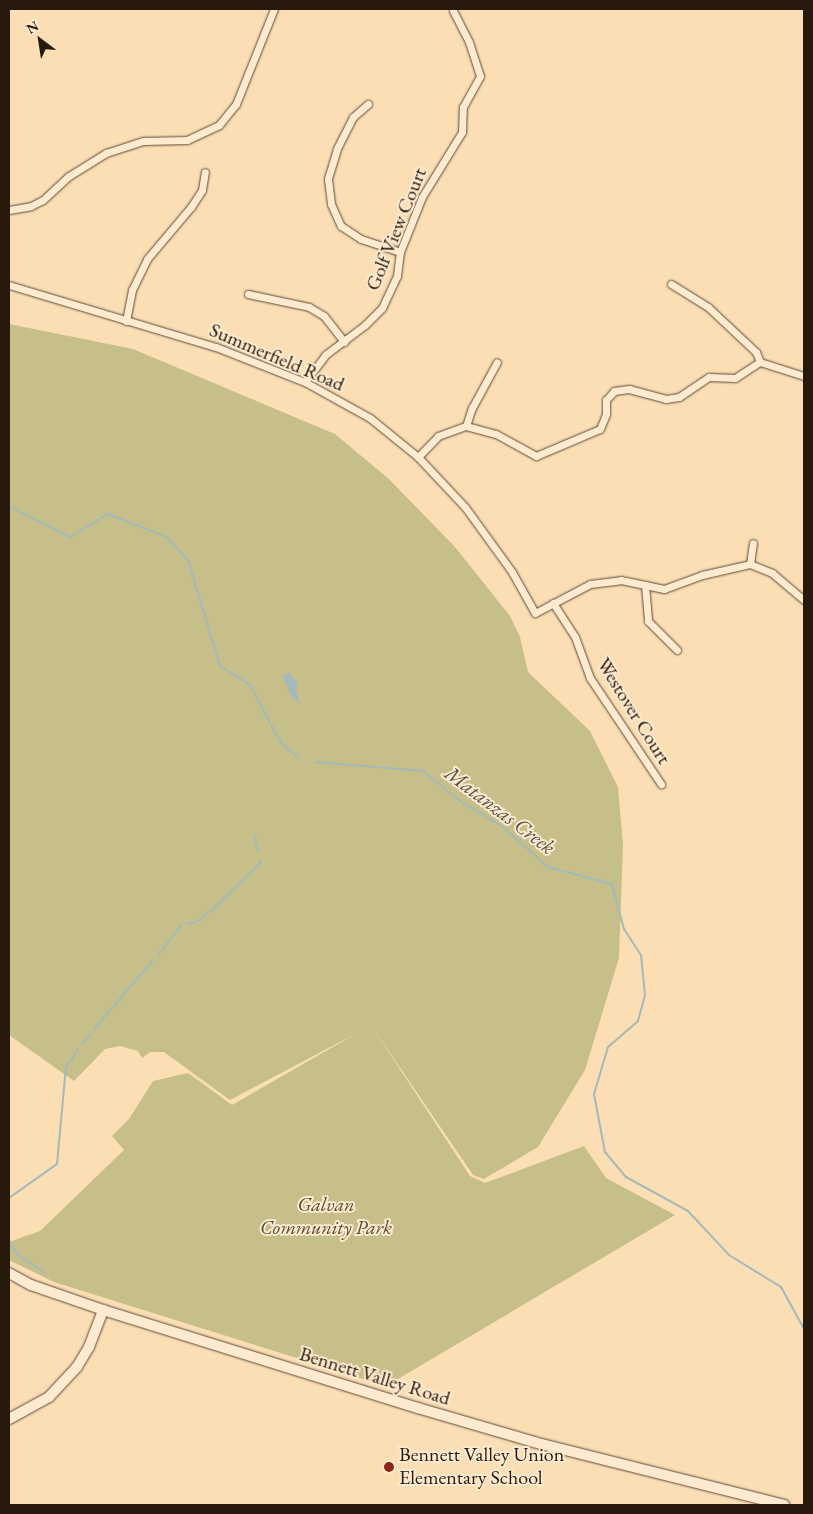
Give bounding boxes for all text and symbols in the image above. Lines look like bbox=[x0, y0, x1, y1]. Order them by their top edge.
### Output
north arrow bbox=[15, 15, 65, 65]
text: N bbox=[23, 17, 42, 38]
street label: Golf View Court bbox=[360, 164, 432, 294]
street label: Summerfield Road bbox=[206, 318, 348, 396]
street label: Westover Court bbox=[592, 653, 676, 769]
water label: Matanzas Creek bbox=[440, 760, 560, 860]
park label: Galvan Community Park bbox=[260, 1193, 392, 1240]
street label: Bennett Valley Road bbox=[297, 1342, 453, 1410]
place label: Bennett Valley Union Elementary School bbox=[399, 1443, 564, 1490]
marker: Bennett Valley Union Elementary School bbox=[383, 1461, 395, 1473]

